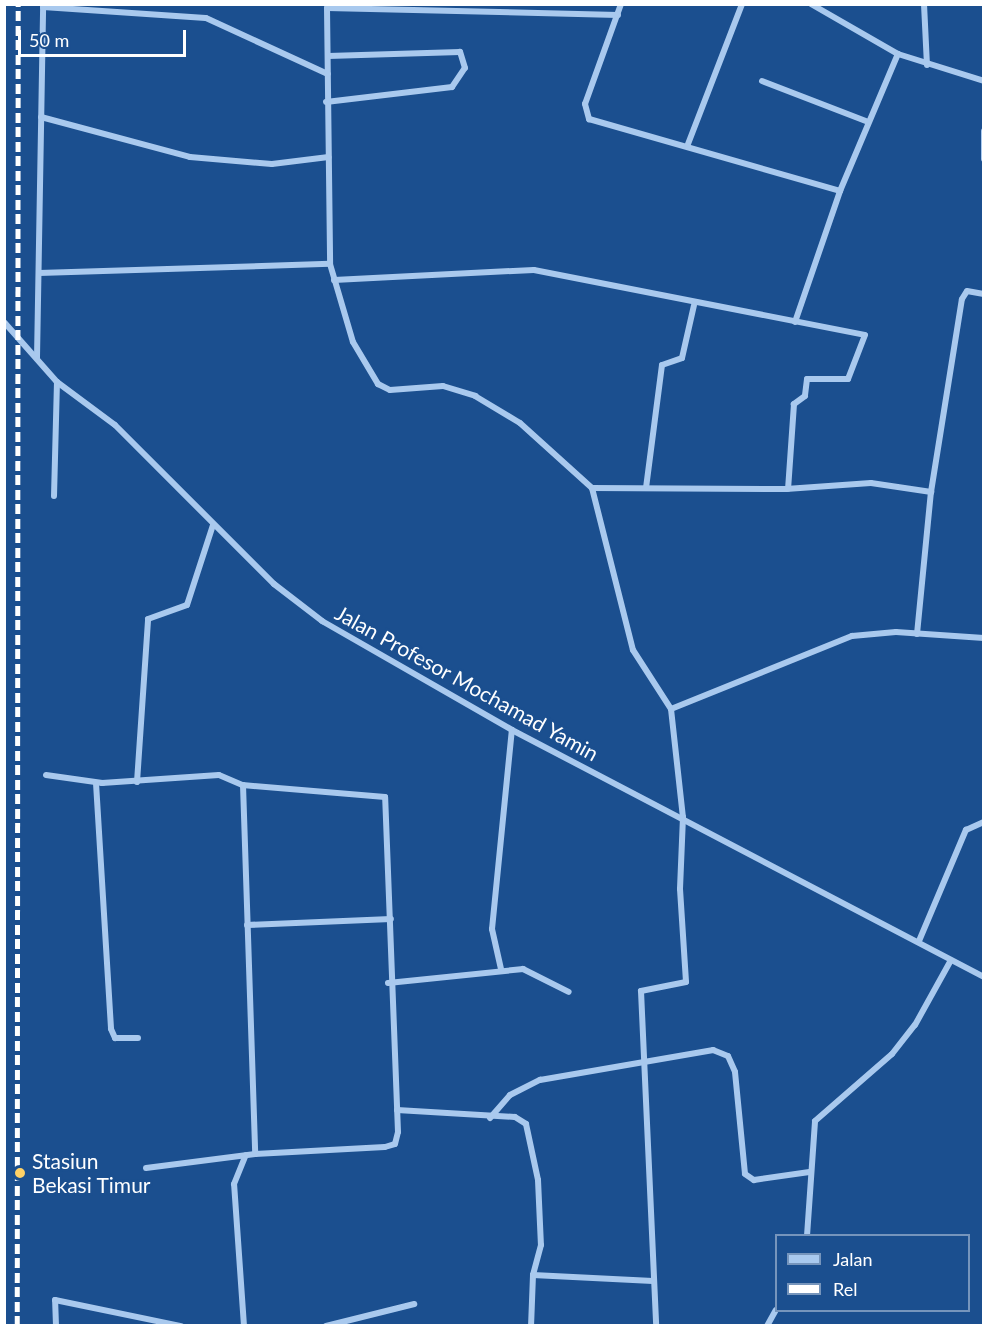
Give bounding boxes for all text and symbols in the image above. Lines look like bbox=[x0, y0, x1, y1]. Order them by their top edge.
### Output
scale bar bbox=[21, 18, 189, 56]
text: 50 m bbox=[29, 29, 69, 51]
street label: Jalan Profesor Mochamad Yamin bbox=[331, 600, 603, 766]
place label: Stasiun Bekasi Timur bbox=[32, 1148, 151, 1198]
marker: Stasiun Bekasi Timur bbox=[13, 1166, 27, 1180]
legend bbox=[775, 1234, 970, 1312]
text: Jalan bbox=[833, 1248, 872, 1270]
text: Rel bbox=[833, 1278, 857, 1300]

